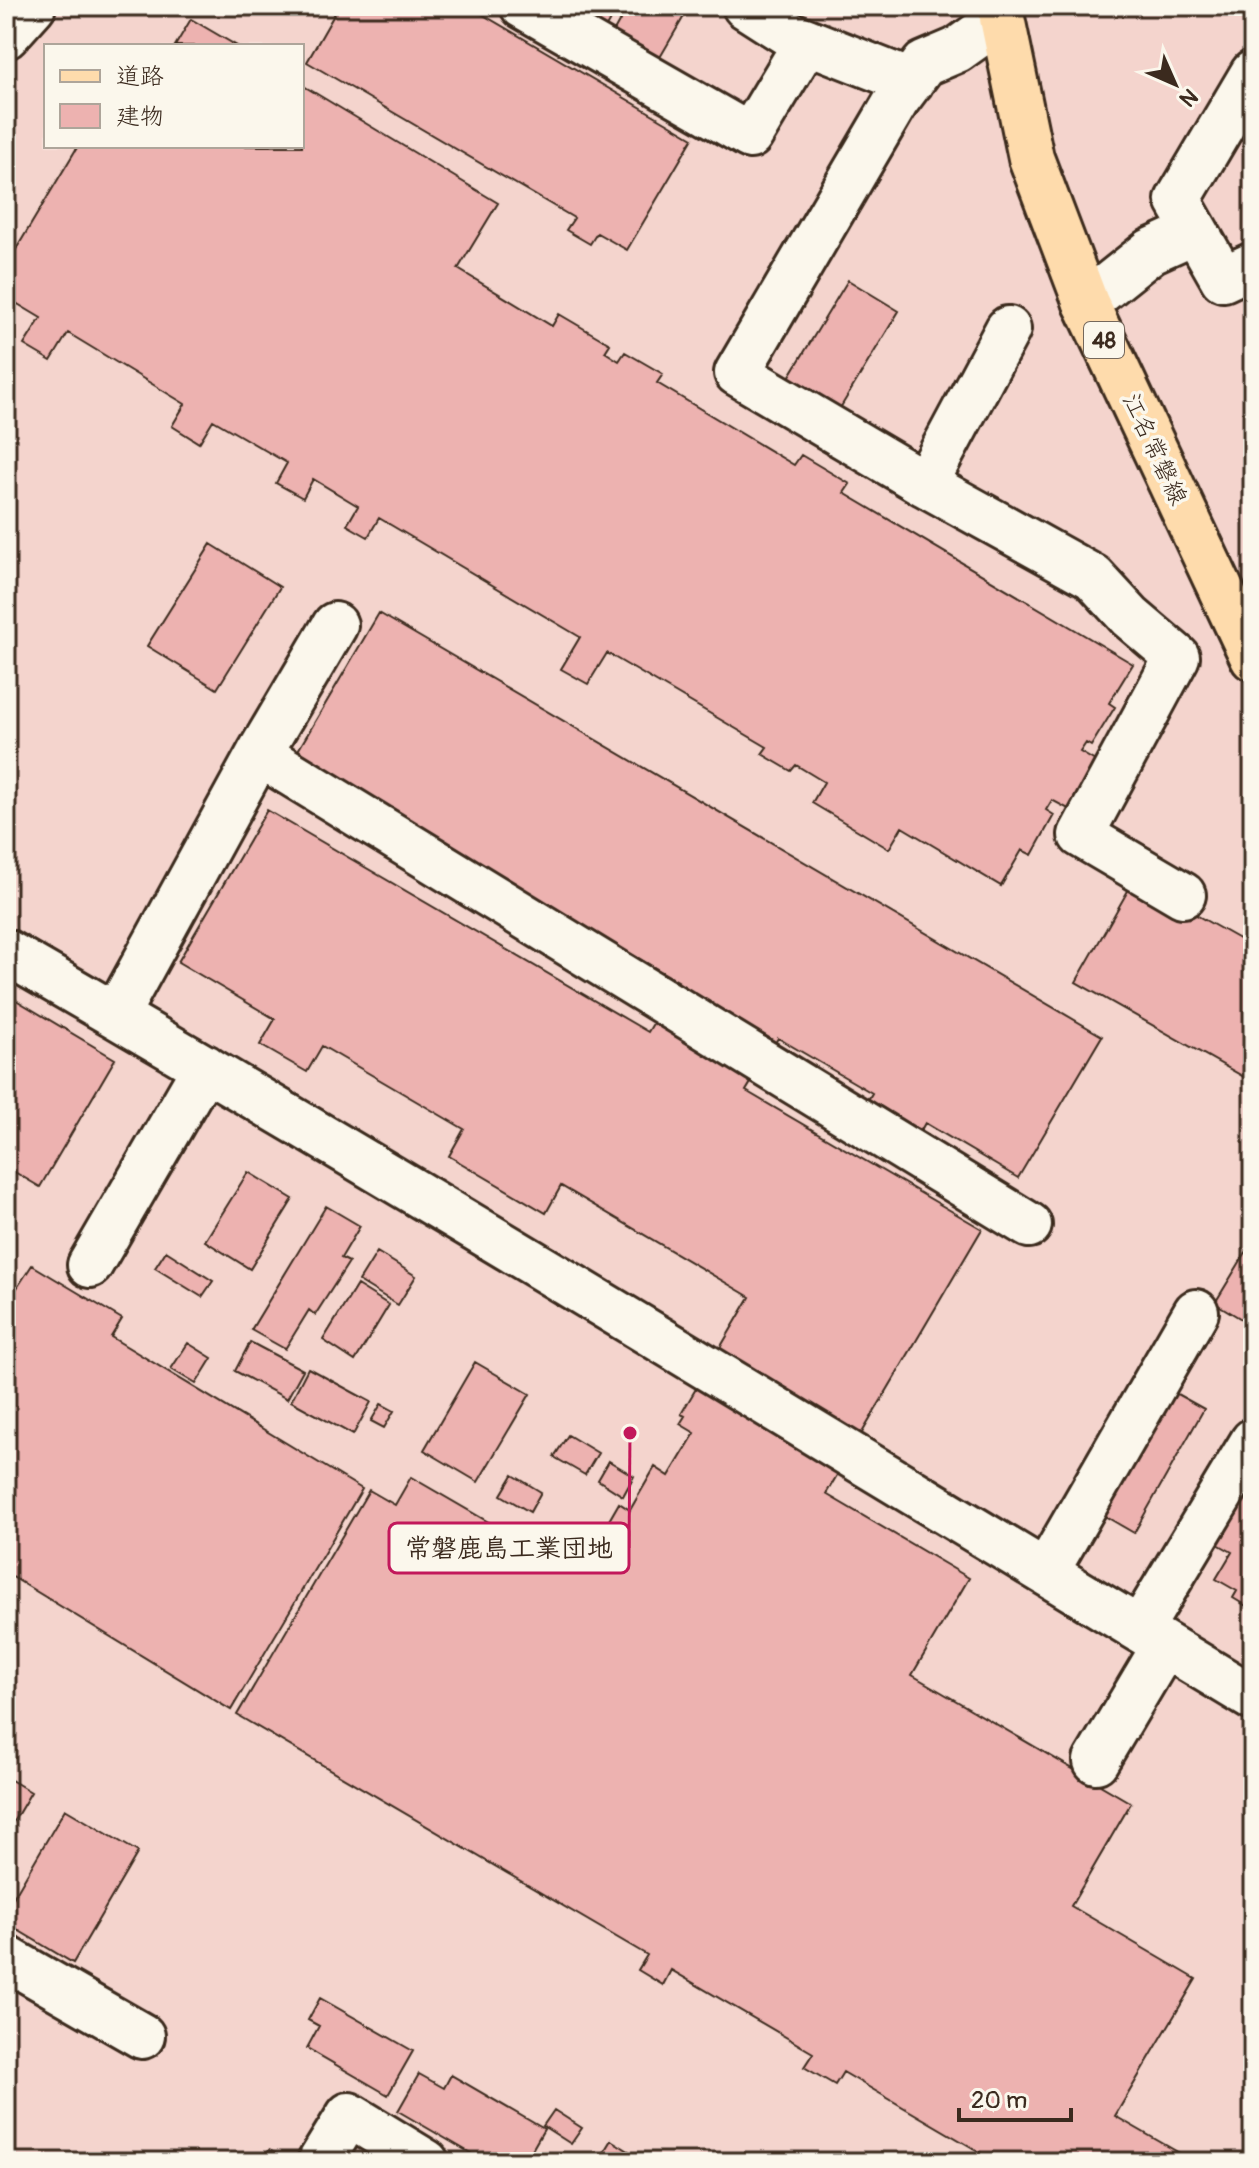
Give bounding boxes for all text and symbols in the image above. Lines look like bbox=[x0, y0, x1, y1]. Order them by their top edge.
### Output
legend bbox=[44, 44, 304, 148]
north arrow bbox=[1135, 44, 1215, 124]
text: 道路 bbox=[116, 62, 164, 91]
text: N bbox=[1173, 82, 1204, 113]
text: 建物 bbox=[116, 102, 164, 131]
road number: 48 bbox=[1084, 322, 1124, 358]
street label: 江名常磐線 bbox=[1116, 389, 1193, 510]
callout: 常磐鹿島工業団地 bbox=[389, 1523, 629, 1573]
text: 常磐鹿島工業団地 bbox=[405, 1533, 613, 1565]
scale bar bbox=[959, 2072, 1071, 2122]
text: 20 m bbox=[971, 2086, 1027, 2115]

